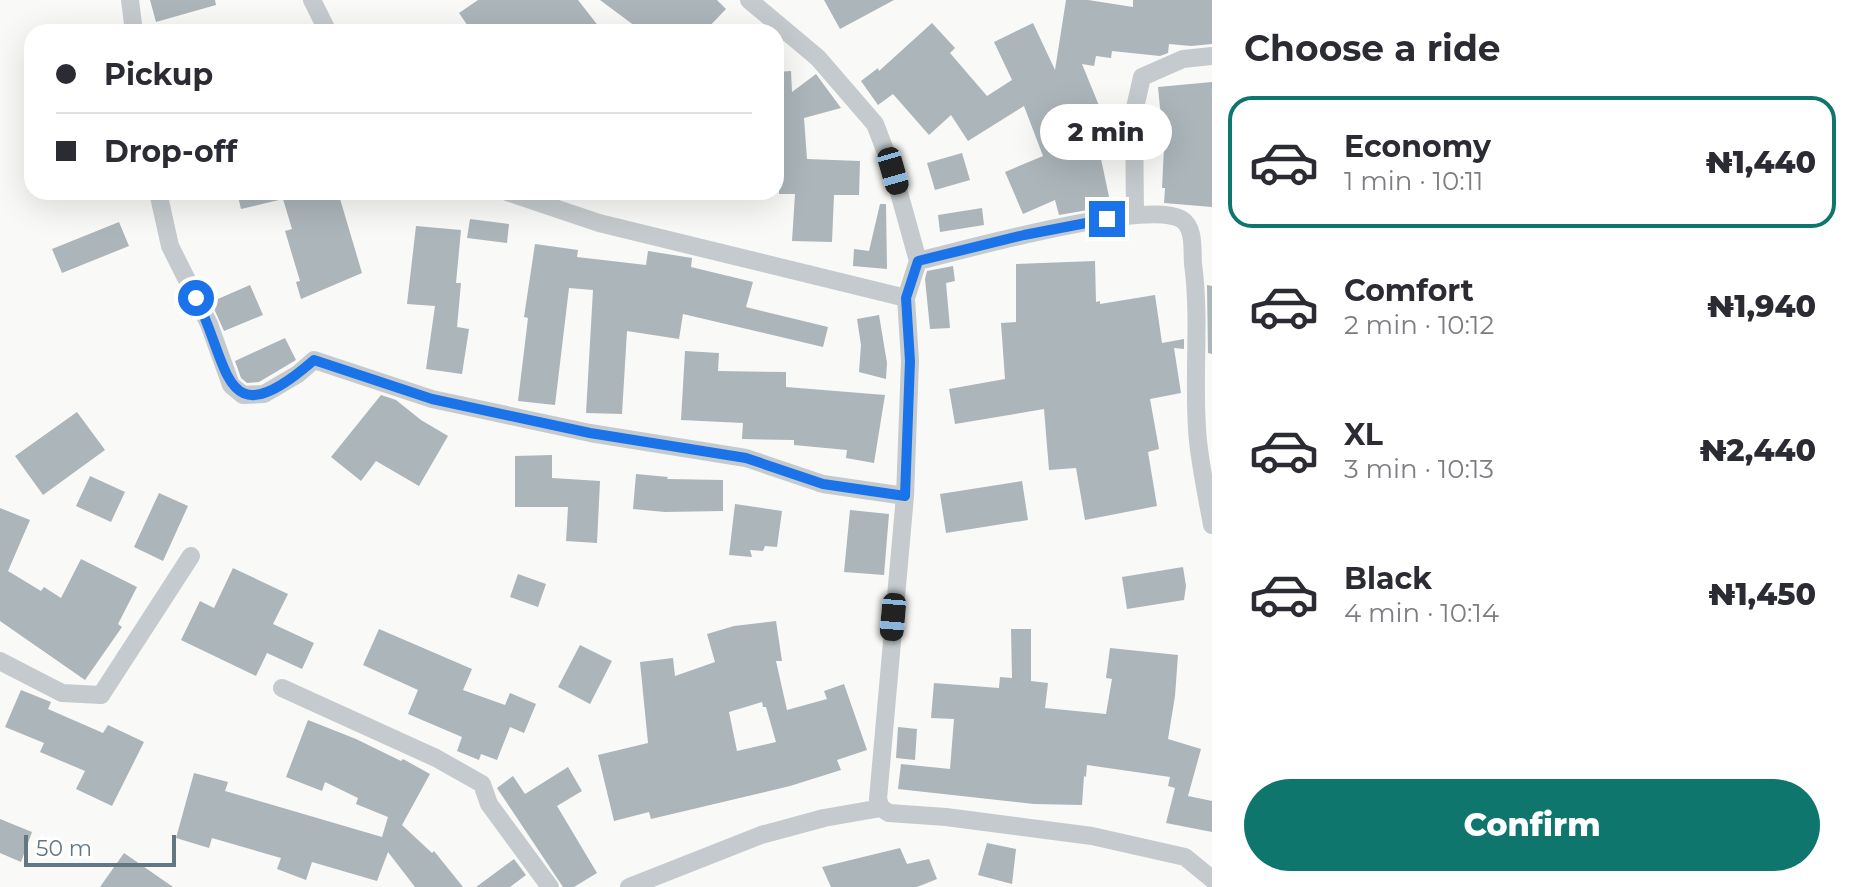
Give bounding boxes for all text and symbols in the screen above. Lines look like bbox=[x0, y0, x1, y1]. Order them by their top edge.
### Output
text: Choose a ride bbox=[1244, 26, 1501, 70]
text: Pickup bbox=[104, 56, 213, 93]
callout: 2 min bbox=[1041, 103, 1173, 159]
text: 2 min bbox=[1068, 116, 1144, 148]
icon: car bbox=[1248, 126, 1320, 198]
text: Economy bbox=[1344, 128, 1491, 165]
text: Drop-off bbox=[104, 133, 237, 170]
text: ₦1,440 bbox=[1705, 144, 1816, 181]
car bbox=[875, 145, 911, 197]
text: 1 min · 10:11 bbox=[1344, 165, 1483, 197]
route end bbox=[1089, 201, 1125, 237]
icon: car bbox=[1248, 270, 1320, 342]
text: Comfort bbox=[1344, 272, 1474, 309]
route start bbox=[178, 280, 214, 316]
text: ₦1,940 bbox=[1707, 288, 1816, 325]
text: 2 min · 10:12 bbox=[1344, 309, 1494, 341]
icon: car bbox=[1248, 414, 1320, 486]
text: XL bbox=[1344, 416, 1383, 453]
text: ₦2,440 bbox=[1699, 432, 1816, 469]
text: 3 min · 10:13 bbox=[1344, 453, 1494, 485]
icon: car bbox=[1248, 558, 1320, 630]
text: Black bbox=[1344, 560, 1432, 597]
text: ₦1,450 bbox=[1708, 576, 1816, 613]
car bbox=[879, 592, 907, 642]
text: 4 min · 10:14 bbox=[1344, 597, 1499, 629]
button: Confirm bbox=[1244, 779, 1820, 871]
scale bar bbox=[24, 831, 176, 867]
text: 50 m bbox=[36, 835, 92, 862]

